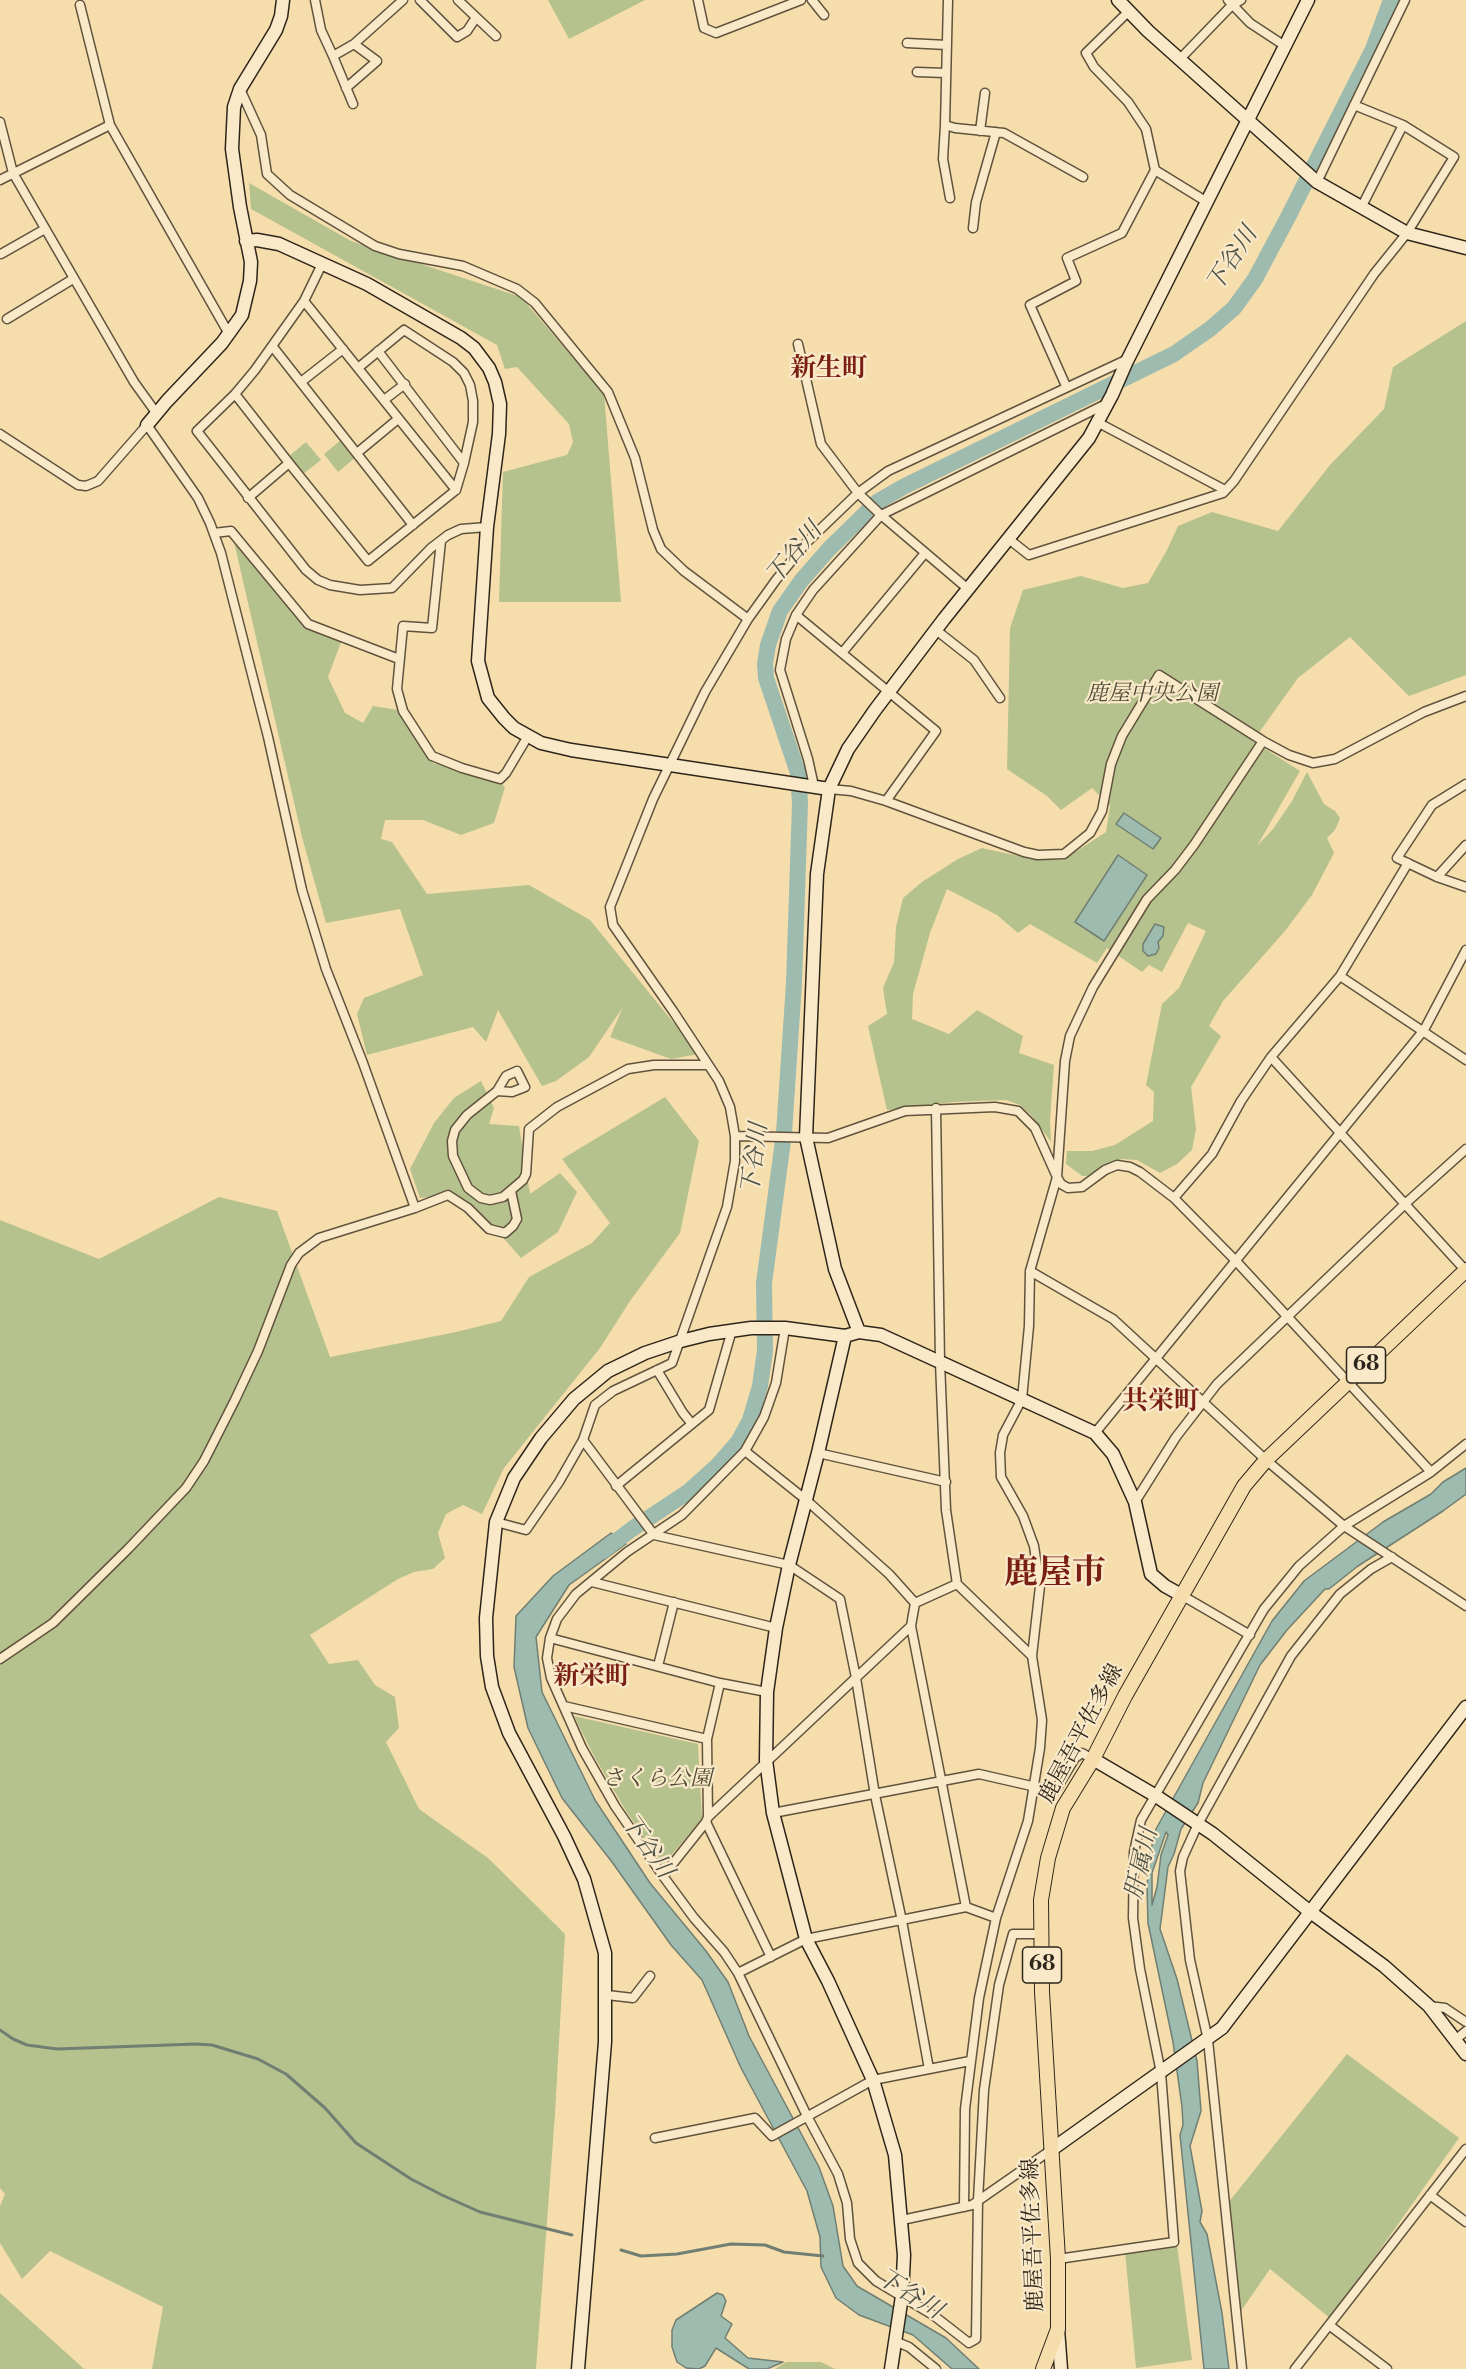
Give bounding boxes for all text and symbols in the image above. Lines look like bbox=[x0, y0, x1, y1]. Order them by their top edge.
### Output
water label: 下谷川 bbox=[1201, 222, 1265, 298]
district label: 新生町 bbox=[790, 354, 868, 386]
water label: 下谷川 bbox=[761, 517, 829, 591]
park label: 鹿屋中央公園 bbox=[1086, 682, 1218, 708]
water label: 下谷川 bbox=[737, 1122, 775, 1196]
road number: 68 bbox=[1346, 1347, 1386, 1383]
district label: 共栄町 bbox=[1122, 1387, 1200, 1419]
district label: 鹿屋市 bbox=[1004, 1555, 1106, 1595]
street label: 鹿屋吾平佐多線 bbox=[1034, 1660, 1130, 1808]
district label: 新栄町 bbox=[553, 1662, 631, 1694]
park label: さくら公園 bbox=[602, 1767, 712, 1793]
water label: 下谷川 bbox=[614, 1809, 678, 1885]
water label: 肝属川 bbox=[1121, 1826, 1165, 1902]
road number: 68 bbox=[1022, 1947, 1062, 1983]
street label: 鹿屋吾平佐多線 bbox=[1018, 2158, 1050, 2312]
water label: 下谷川 bbox=[871, 2264, 947, 2326]

